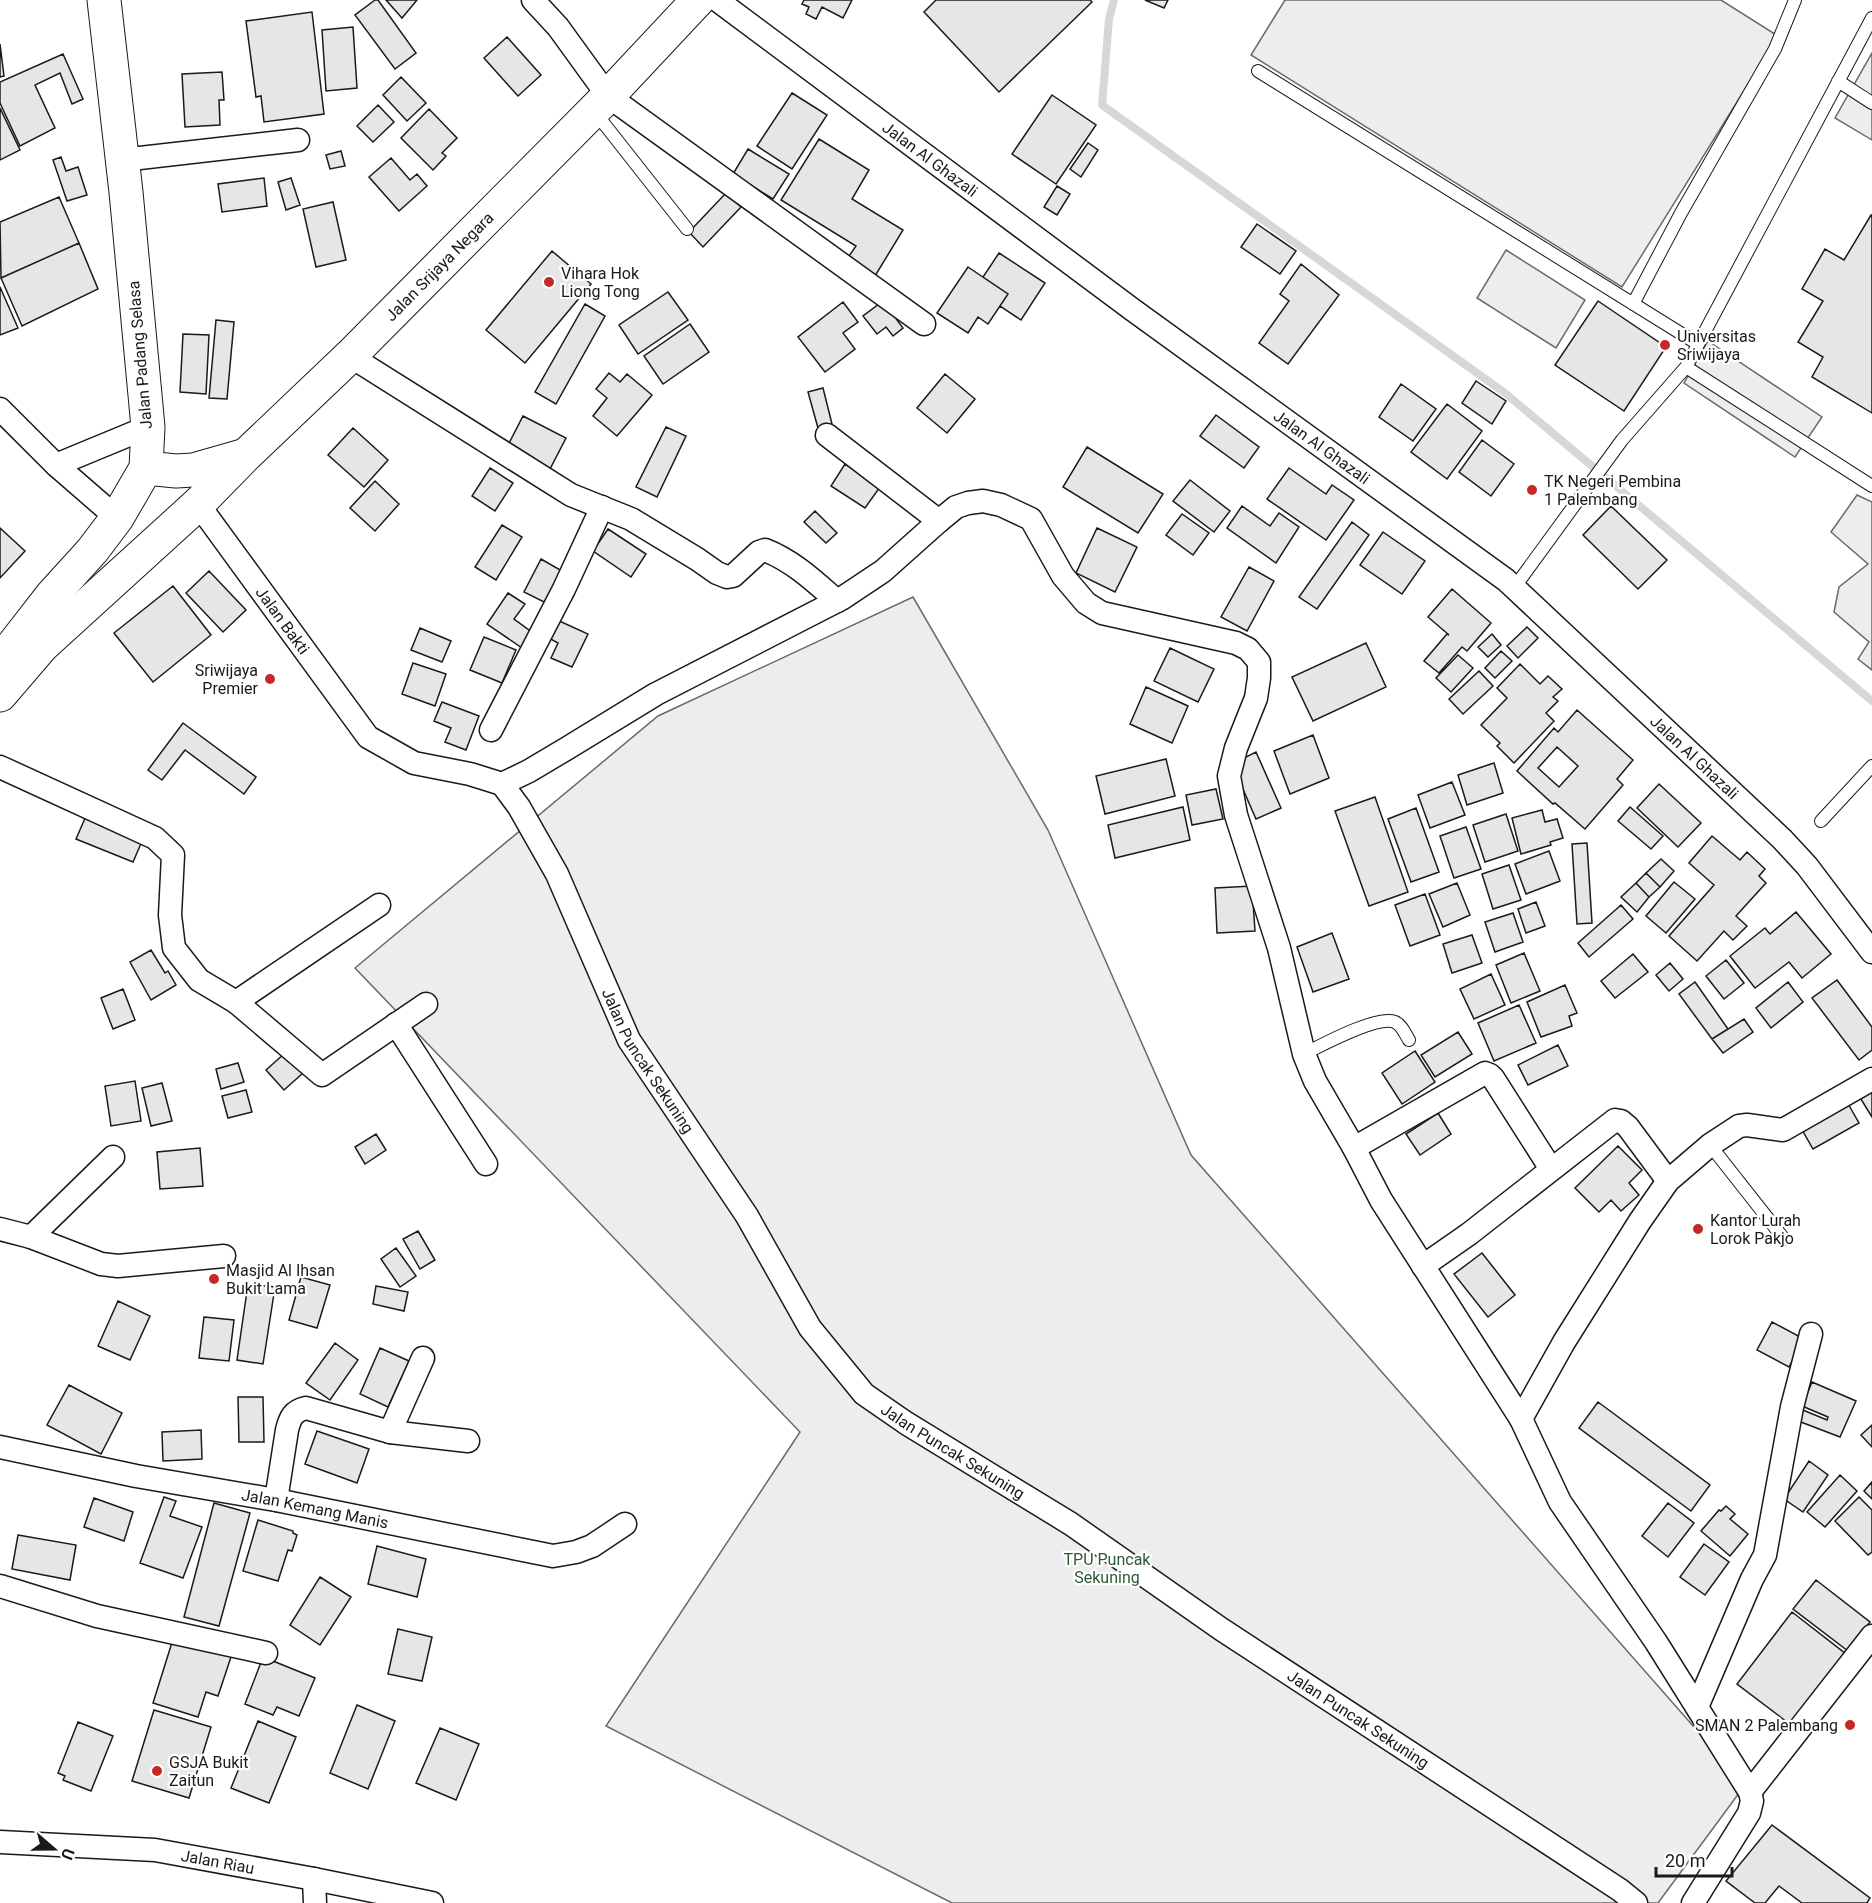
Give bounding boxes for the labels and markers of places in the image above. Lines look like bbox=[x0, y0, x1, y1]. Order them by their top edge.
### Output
place label: Vihara Hok Liong Tong bbox=[561, 264, 640, 301]
marker: Vihara Hok Liong Tong bbox=[542, 275, 556, 289]
place label: Universitas Sriwijaya bbox=[1677, 327, 1756, 364]
marker: Universitas Sriwijaya bbox=[1658, 338, 1672, 352]
place label: TK Negeri Pembina 1 Palembang bbox=[1544, 472, 1681, 509]
marker: TK Negeri Pembina 1 Palembang bbox=[1525, 483, 1539, 497]
place label: Sriwijaya Premier bbox=[195, 661, 259, 698]
marker: Sriwijaya Premier bbox=[263, 672, 277, 686]
place label: Kantor Lurah Lorok Pakjo bbox=[1710, 1211, 1801, 1248]
marker: Kantor Lurah Lorok Pakjo bbox=[1691, 1222, 1705, 1236]
place label: Masjid Al Ihsan Bukit Lama bbox=[226, 1261, 335, 1298]
marker: Masjid Al Ihsan Bukit Lama bbox=[207, 1272, 221, 1286]
place label: SMAN 2 Palembang bbox=[1695, 1716, 1838, 1735]
marker: SMAN 2 Palembang bbox=[1843, 1718, 1857, 1732]
place label: GSJA Bukit Zaitun bbox=[169, 1753, 248, 1790]
marker: GSJA Bukit Zaitun bbox=[150, 1764, 164, 1778]

